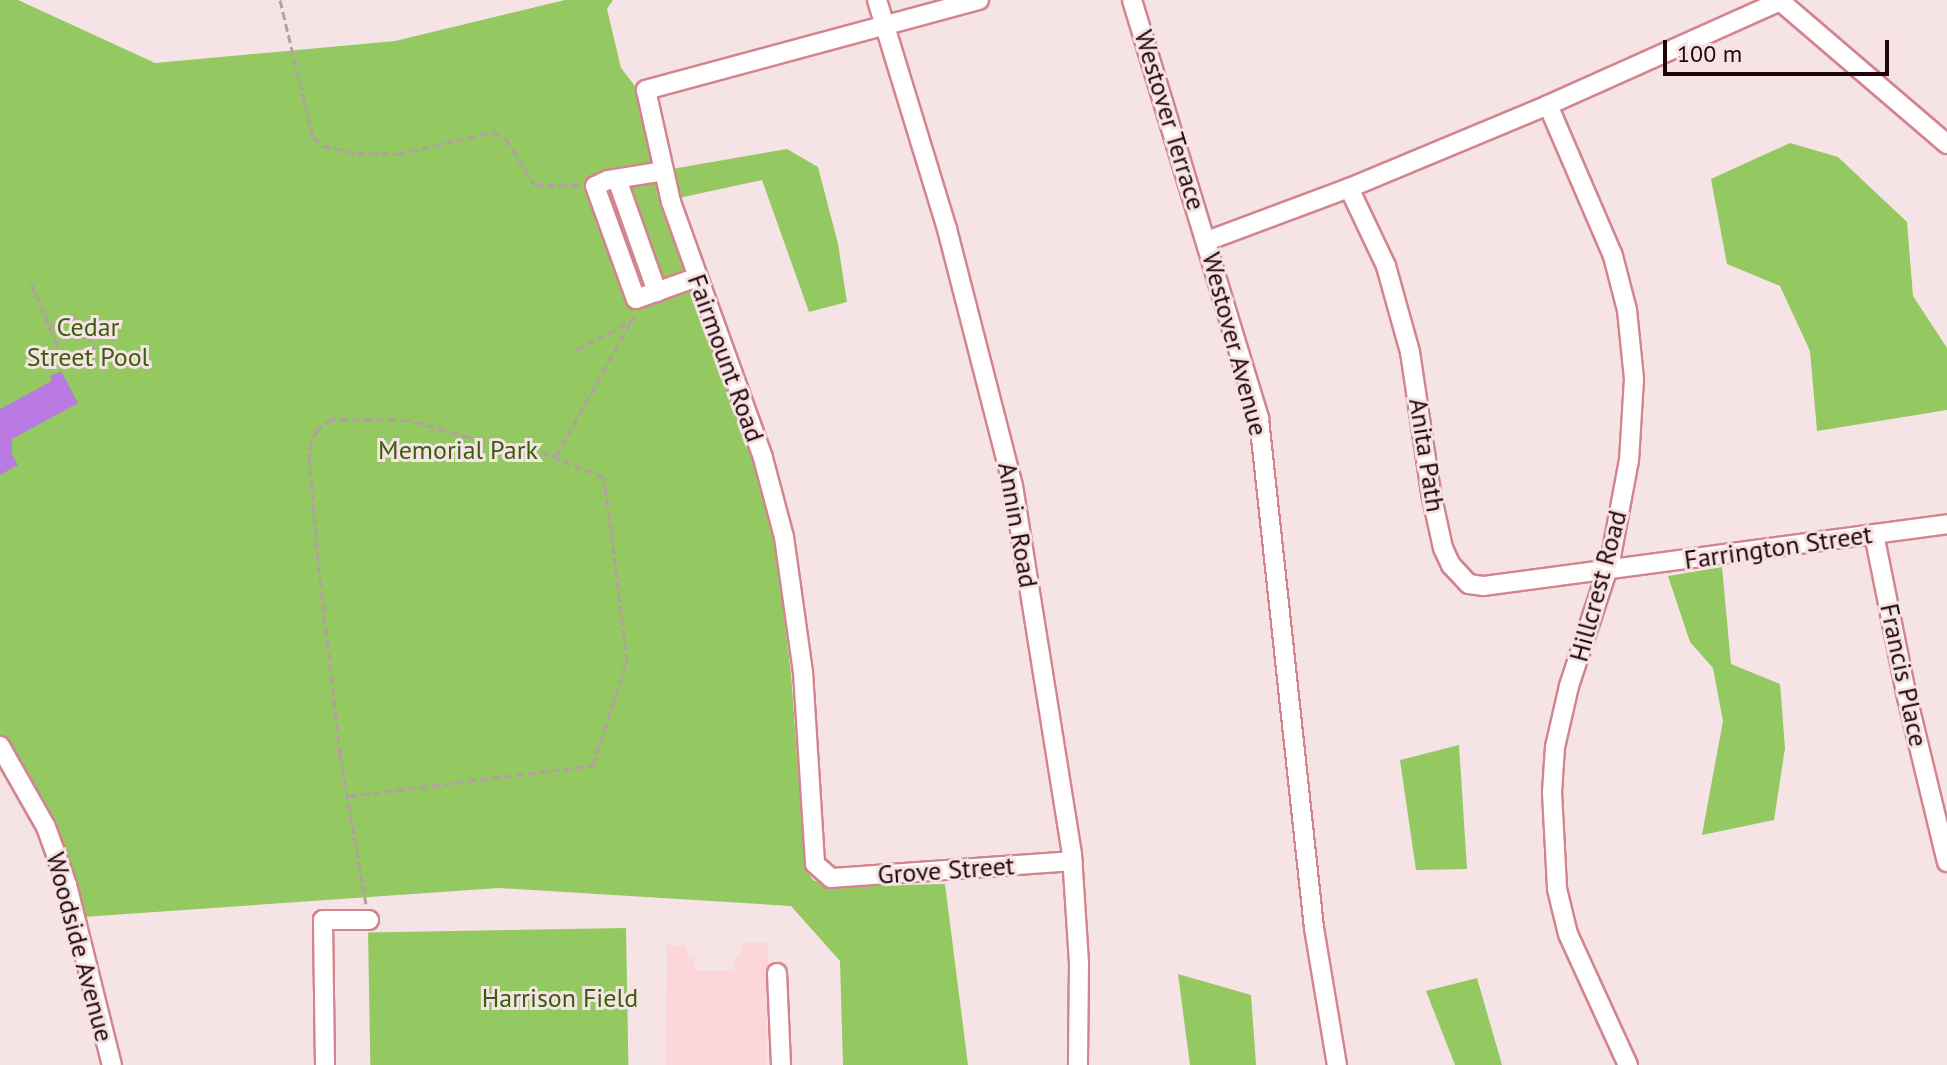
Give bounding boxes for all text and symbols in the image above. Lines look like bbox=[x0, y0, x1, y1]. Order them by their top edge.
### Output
scale bar bbox=[1667, 24, 1893, 74]
street label: Westover Terrace bbox=[1128, 26, 1212, 214]
text: 100 m bbox=[1677, 38, 1742, 69]
street label: Westover Avenue bbox=[1195, 249, 1275, 439]
street label: Fairmount Road bbox=[681, 270, 771, 446]
park label: Cedar Street Pool bbox=[27, 311, 149, 372]
street label: Anita Path bbox=[1403, 396, 1451, 514]
park label: Memorial Park bbox=[378, 434, 538, 466]
street label: Annin Road bbox=[992, 460, 1044, 590]
street label: Hillcrest Road bbox=[1563, 507, 1633, 665]
street label: Farrington Street bbox=[1682, 518, 1874, 576]
street label: Francis Place bbox=[1874, 601, 1934, 749]
street label: Woodside Avenue bbox=[40, 849, 120, 1045]
street label: Grove Street bbox=[876, 850, 1016, 890]
park label: Harrison Field bbox=[482, 982, 638, 1014]

